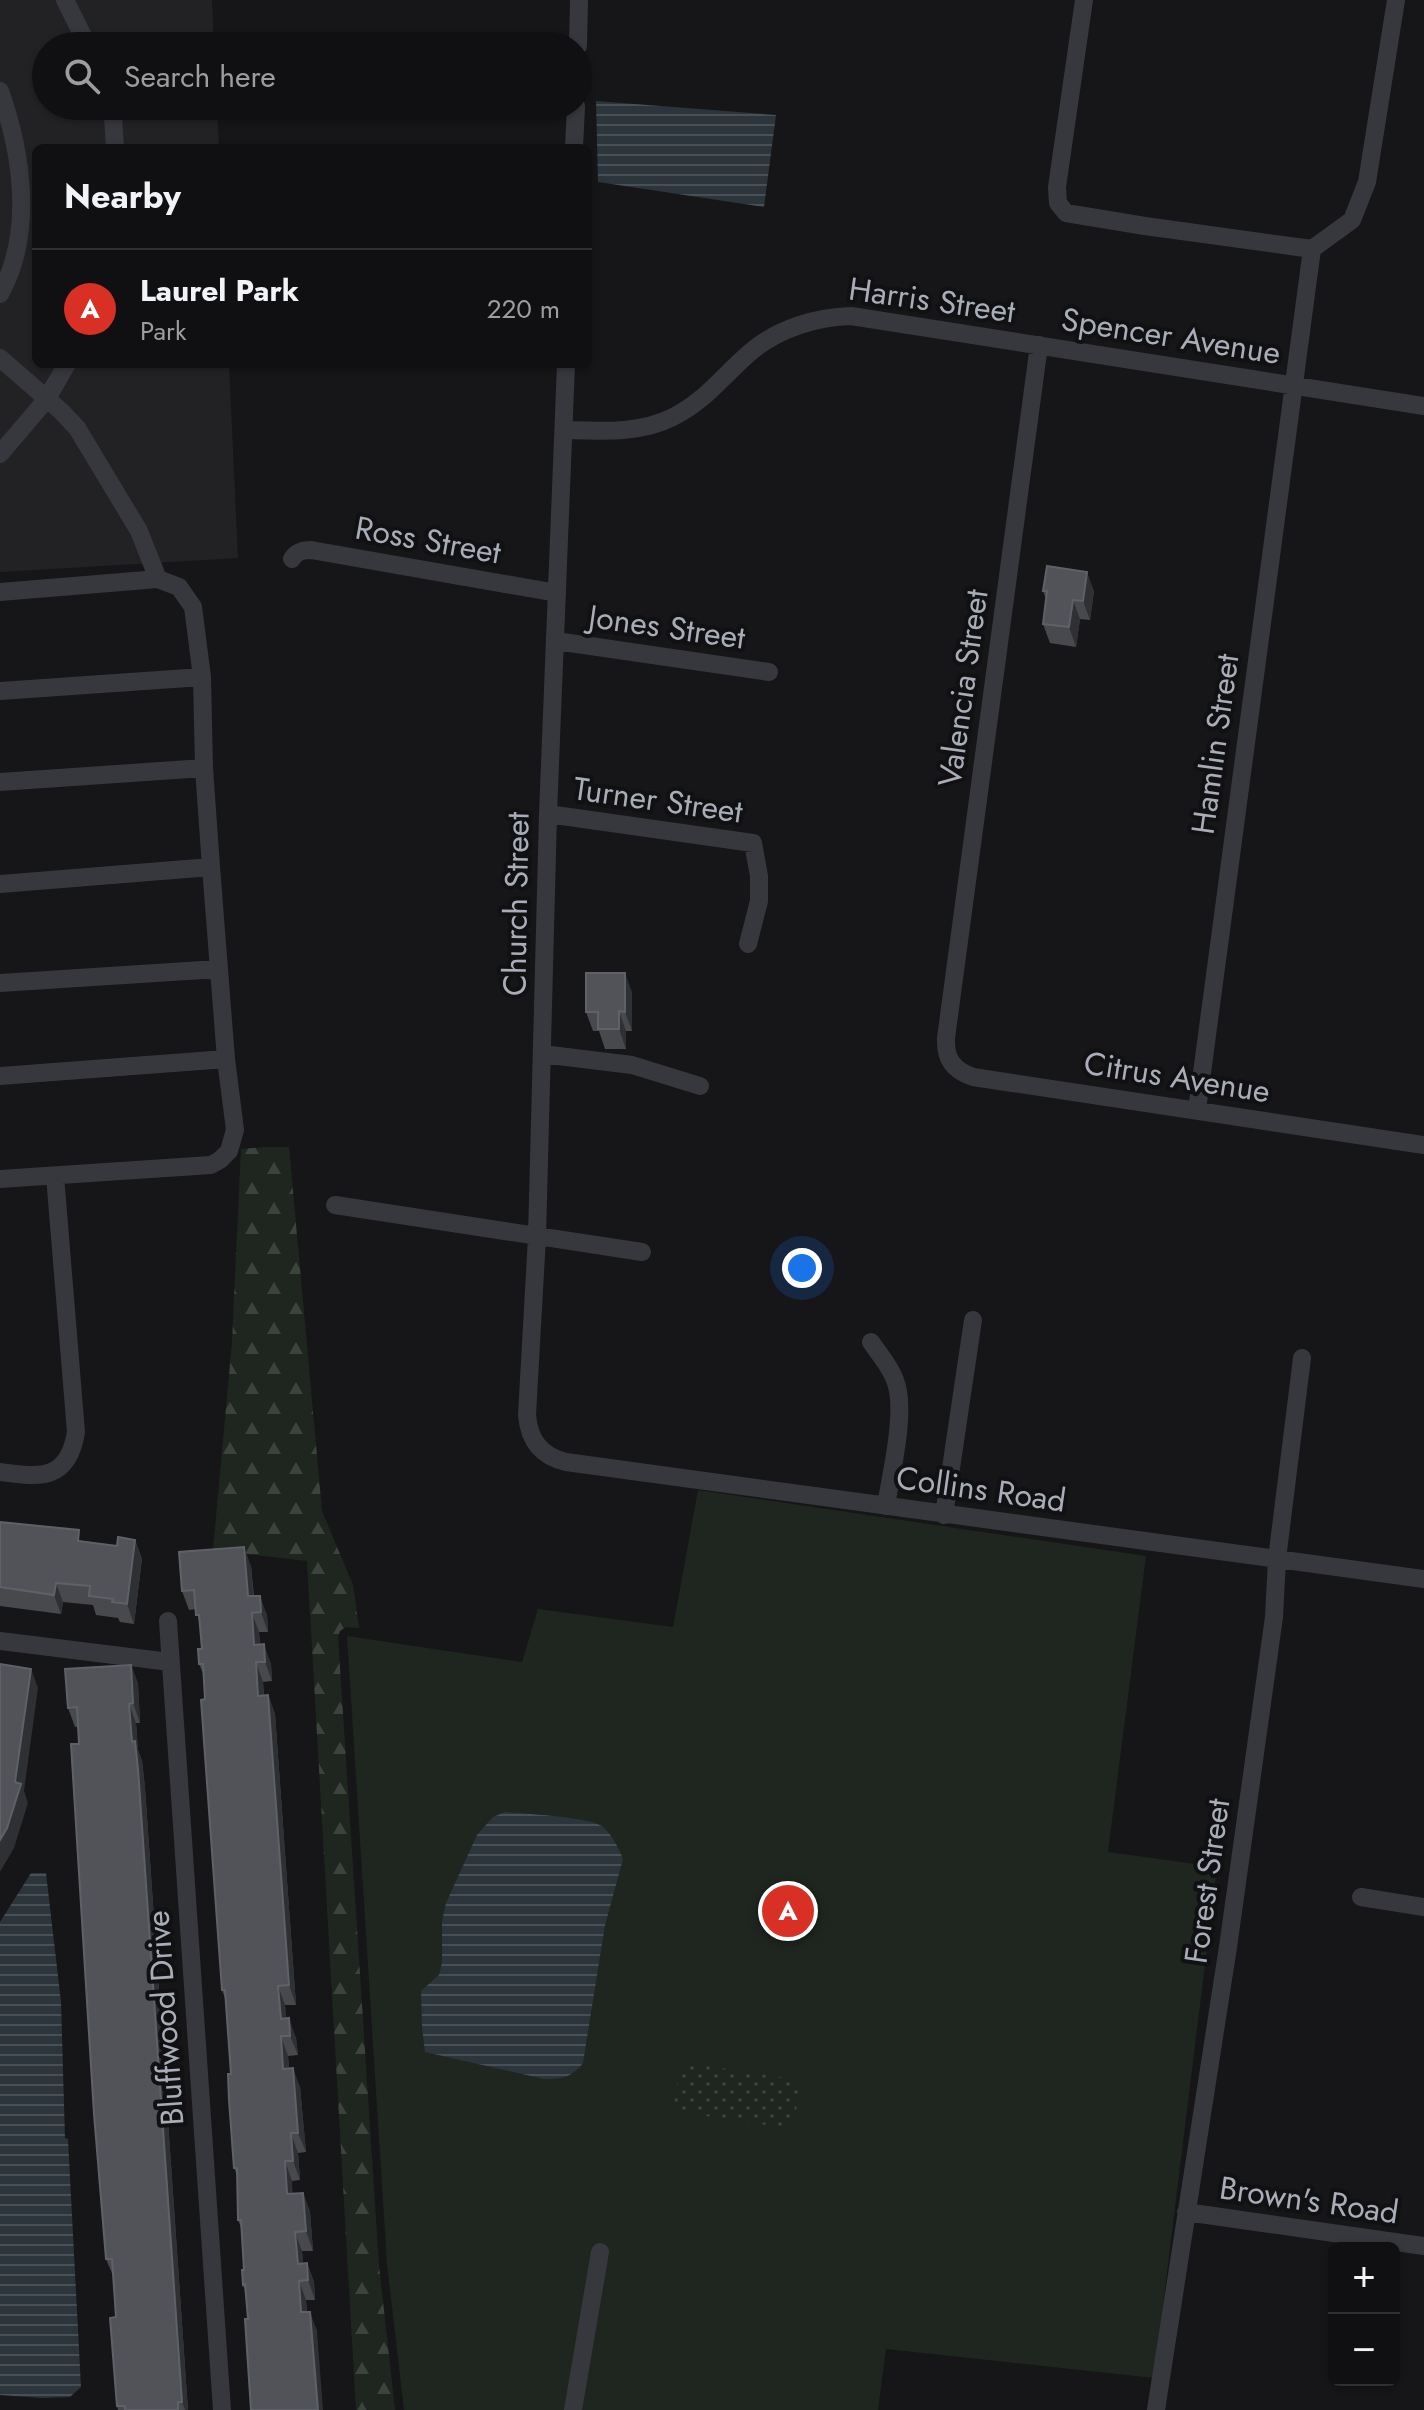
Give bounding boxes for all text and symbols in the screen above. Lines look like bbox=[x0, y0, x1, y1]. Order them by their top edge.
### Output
search box bbox=[32, 32, 592, 120]
icon: search bbox=[60, 54, 104, 98]
text: Search here bbox=[124, 55, 276, 98]
text: Nearby bbox=[64, 172, 181, 221]
street label: Harris Street bbox=[846, 266, 1018, 334]
text: Laurel Park bbox=[140, 269, 299, 312]
text: A bbox=[80, 290, 100, 328]
text: 220 m bbox=[487, 290, 560, 328]
street label: Spencer Avenue bbox=[1058, 296, 1284, 376]
text: Park bbox=[140, 312, 186, 350]
street label: Ross Street bbox=[352, 505, 505, 575]
street label: Valencia Street bbox=[926, 586, 1000, 790]
street label: Jones Street bbox=[582, 593, 748, 661]
street label: Hamlin Street bbox=[1180, 651, 1250, 837]
street label: Turner Street bbox=[570, 765, 746, 835]
street label: Church Street bbox=[491, 811, 541, 996]
street label: Citrus Avenue bbox=[1081, 1040, 1273, 1114]
your location bbox=[782, 1248, 822, 1288]
street label: Collins Road bbox=[893, 1454, 1069, 1524]
street label: Forest Street bbox=[1173, 1795, 1241, 1966]
pin: A bbox=[762, 1881, 814, 1941]
street label: Bluffwood Drive bbox=[135, 1909, 195, 2127]
street label: Brown's Road bbox=[1216, 2165, 1402, 2235]
map controls bbox=[1328, 2242, 1400, 2386]
button: + bbox=[1328, 2242, 1400, 2314]
button: − bbox=[1328, 2314, 1400, 2386]

